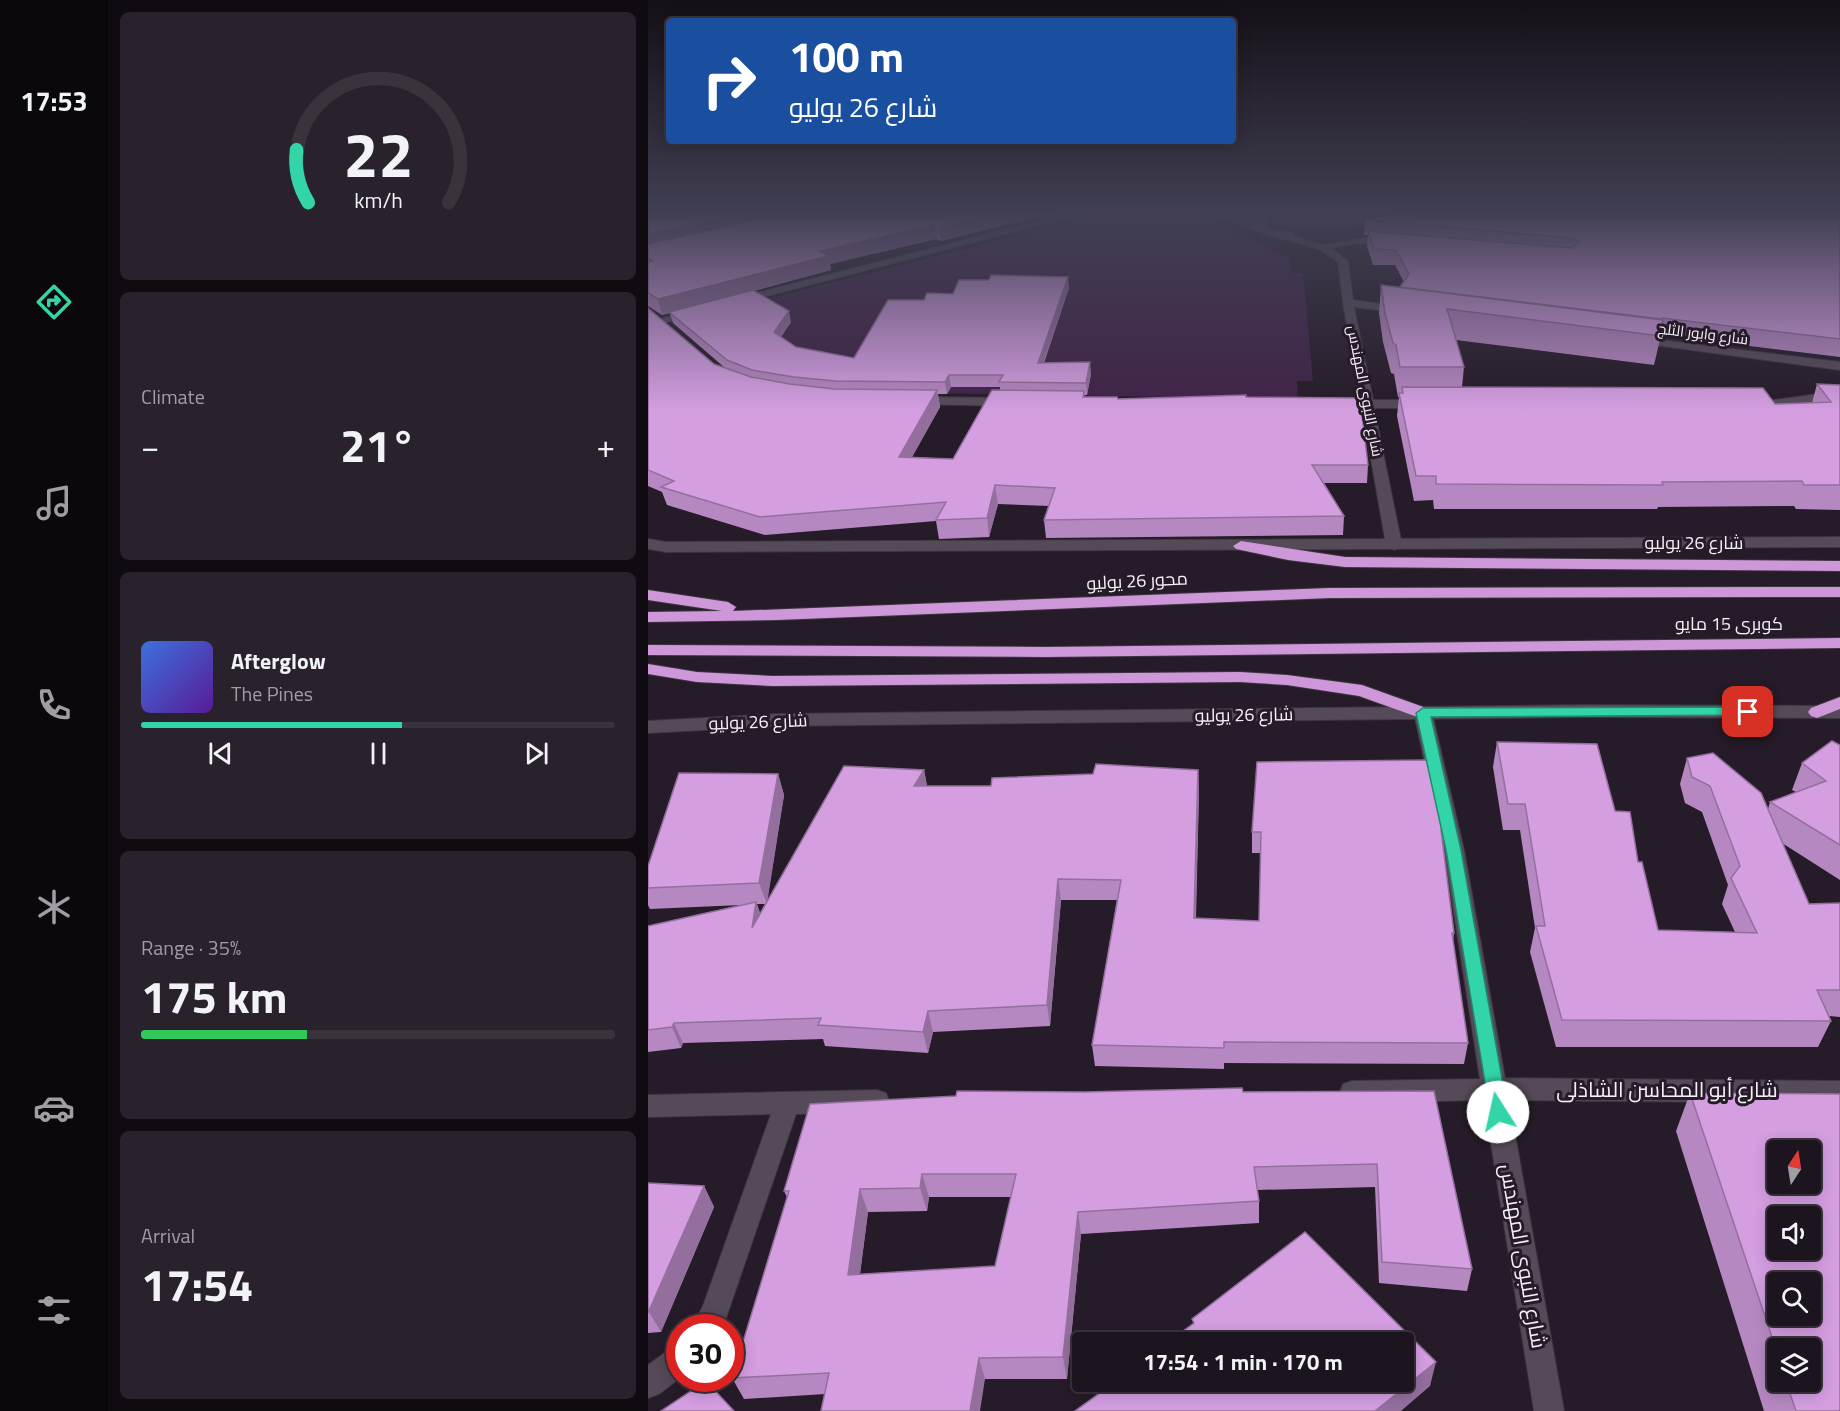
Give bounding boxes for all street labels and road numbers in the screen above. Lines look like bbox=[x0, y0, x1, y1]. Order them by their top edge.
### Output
street label: شارع وابور الثلج bbox=[1656, 317, 1750, 350]
street label: شارع النبوى المهندس bbox=[1341, 323, 1390, 459]
street label: شارع 26 يوليو bbox=[1645, 529, 1743, 556]
street label: محور 26 يوليو bbox=[1086, 564, 1188, 597]
street label: كوبرى 15 مايو bbox=[1675, 610, 1783, 637]
street label: شارع 26 يوليو bbox=[1194, 700, 1294, 729]
street label: شارع 26 يوليو bbox=[708, 706, 808, 737]
street label: شارع أبو المحاسن الشاذلى bbox=[1556, 1073, 1778, 1105]
street label: شارع النبوى المهندس bbox=[1492, 1161, 1556, 1351]

